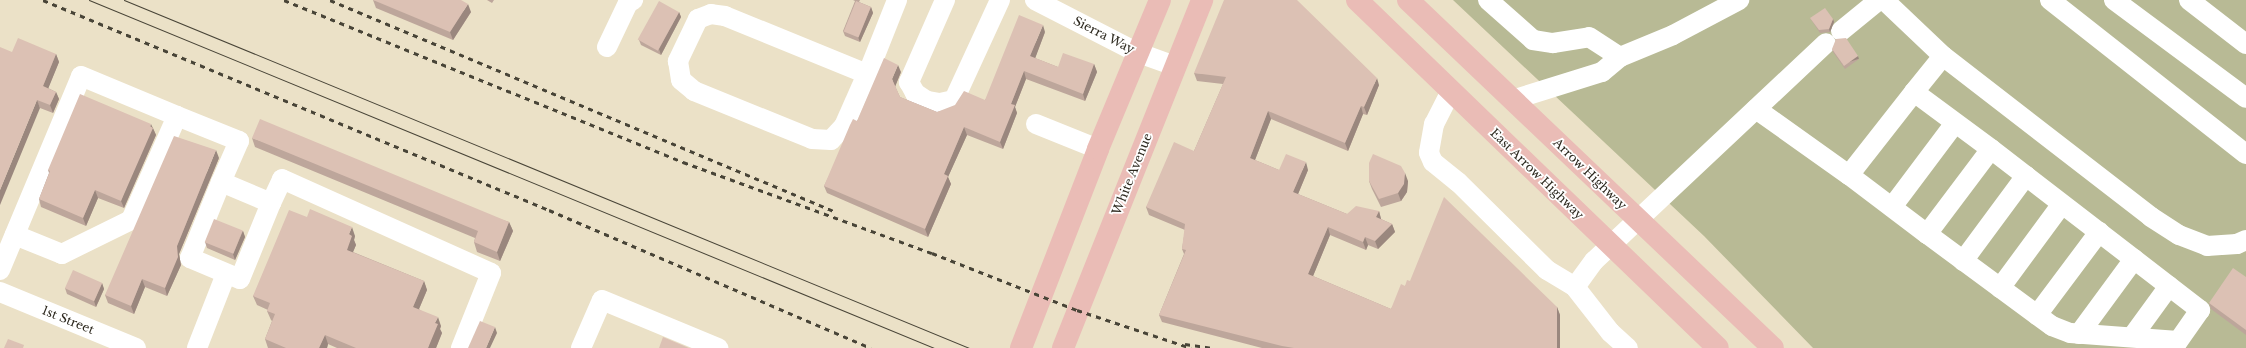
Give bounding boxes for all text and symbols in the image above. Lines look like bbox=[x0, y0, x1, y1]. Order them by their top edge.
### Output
street label: Sierra Way bbox=[1071, 13, 1137, 57]
street label: East Arrow Highway bbox=[1487, 125, 1587, 223]
street label: White Avenue bbox=[1109, 131, 1155, 217]
street label: Arrow Highway bbox=[1550, 135, 1630, 213]
street label: 1st Street bbox=[40, 303, 96, 337]

